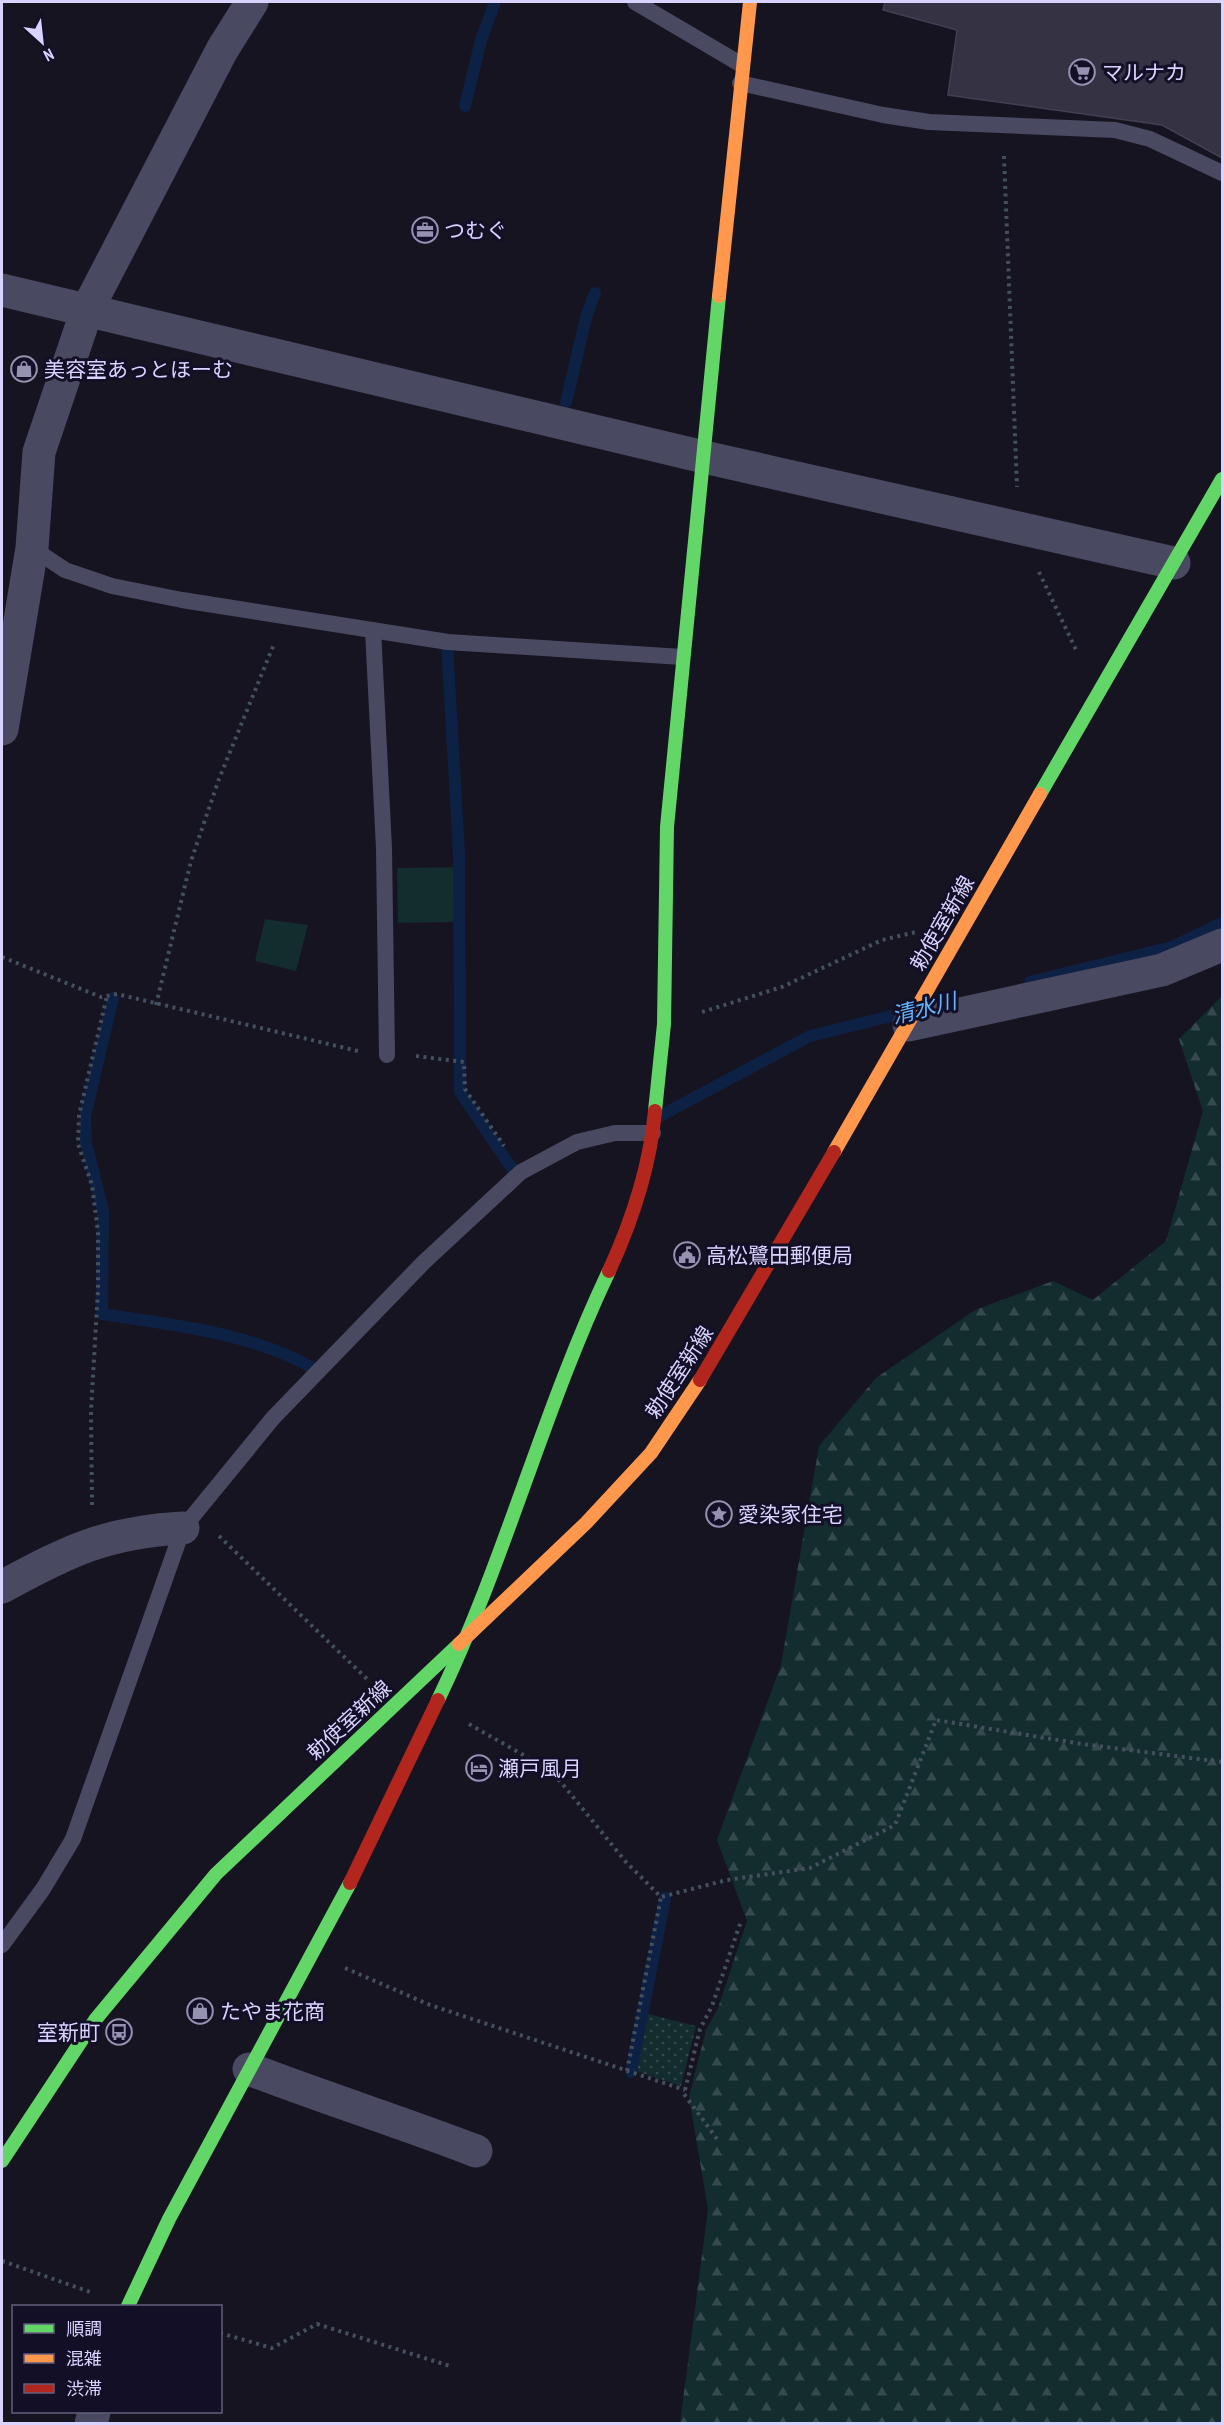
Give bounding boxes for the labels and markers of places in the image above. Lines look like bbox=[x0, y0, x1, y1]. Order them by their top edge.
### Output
supermarket icon: マルナカ bbox=[1067, 57, 1097, 87]
place label: マルナカ bbox=[1102, 59, 1186, 86]
office icon: つむぐ bbox=[410, 215, 440, 245]
place label: つむぐ bbox=[444, 217, 507, 244]
shop icon: 美容室あっとほーむ bbox=[9, 354, 39, 384]
place label: 美容室あっとほーむ bbox=[44, 356, 233, 383]
public building icon: 高松鷺田郵便局 bbox=[672, 1240, 702, 1270]
place label: 高松鷺田郵便局 bbox=[706, 1242, 853, 1269]
place icon: 愛染家住宅 bbox=[704, 1499, 734, 1529]
place label: 愛染家住宅 bbox=[738, 1501, 843, 1528]
hotel icon: 瀬戸風月 bbox=[464, 1753, 494, 1783]
place label: 瀬戸風月 bbox=[498, 1755, 582, 1782]
shop icon: たやま花商 bbox=[185, 1996, 215, 2026]
place label: たやま花商 bbox=[220, 1998, 325, 2025]
bus stop icon: 室新町 bbox=[104, 2017, 134, 2047]
place label: 室新町 bbox=[37, 2019, 100, 2046]

